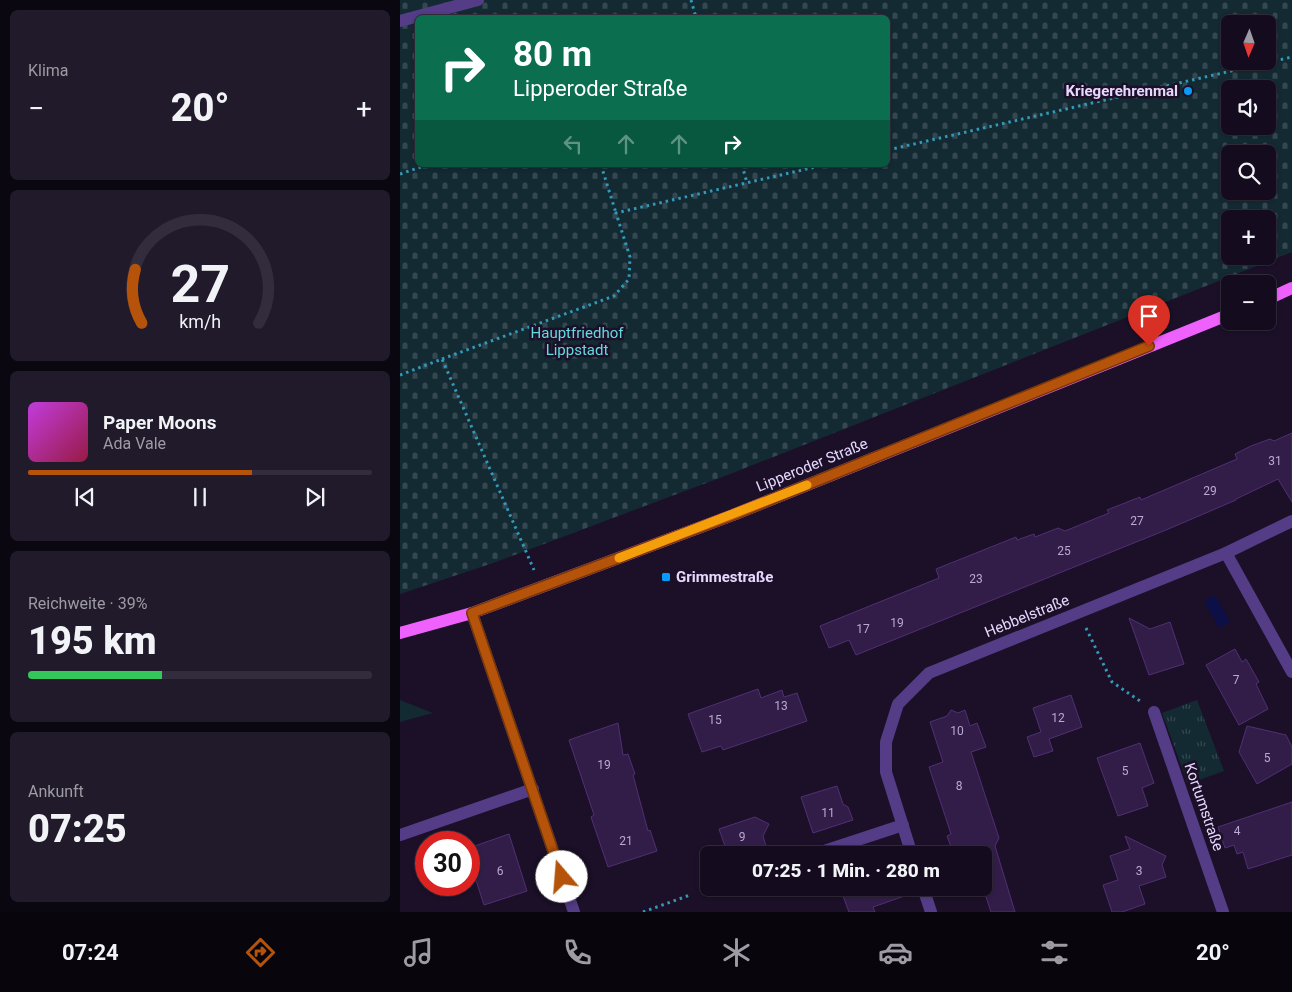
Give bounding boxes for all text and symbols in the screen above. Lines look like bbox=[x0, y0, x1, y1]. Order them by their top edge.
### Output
north arrow bbox=[1221, 15, 1276, 70]
map controls bbox=[1221, 15, 1276, 330]
text: 80 m bbox=[513, 34, 592, 75]
icon: right bbox=[430, 35, 495, 100]
text: Klima bbox=[28, 61, 69, 80]
text: Lipperoder Straße bbox=[513, 76, 687, 101]
button: sound bbox=[1221, 80, 1276, 135]
place label: Kriegerehrenmal bbox=[1066, 82, 1178, 100]
marker: Kriegerehrenmal bbox=[1182, 85, 1194, 97]
text: 20° bbox=[171, 86, 229, 130]
text: − bbox=[28, 92, 44, 125]
text: + bbox=[356, 92, 372, 125]
icon: left bbox=[559, 130, 587, 158]
icon: ahead bbox=[612, 130, 640, 158]
icon: ahead bbox=[665, 130, 693, 158]
icon: right bbox=[718, 130, 746, 158]
button: search bbox=[1221, 145, 1276, 200]
button: + bbox=[1221, 210, 1276, 265]
text: 27 bbox=[170, 254, 230, 315]
button: − bbox=[1221, 275, 1276, 330]
pin bbox=[1128, 295, 1170, 346]
icon: arrive bbox=[1135, 302, 1163, 330]
text: km/h bbox=[179, 311, 221, 332]
park label: Hauptfriedhof Lippstadt bbox=[531, 324, 624, 359]
text: Paper Moons bbox=[103, 411, 216, 434]
text: Ada Vale bbox=[103, 434, 166, 453]
street label: Lipperoder Straße bbox=[754, 434, 871, 496]
house number: 31 bbox=[1268, 454, 1282, 468]
icon: previous bbox=[71, 483, 99, 511]
icon: pause bbox=[186, 483, 214, 511]
icon: next bbox=[301, 483, 329, 511]
house number: 29 bbox=[1203, 484, 1217, 498]
house number: 27 bbox=[1130, 514, 1144, 528]
house number: 25 bbox=[1057, 544, 1071, 558]
place label: Grimmestraße bbox=[676, 568, 773, 586]
marker: Grimmestraße bbox=[660, 571, 672, 583]
house number: 23 bbox=[969, 572, 983, 586]
street label: Hebbelstraße bbox=[982, 591, 1072, 641]
text: Reichweite · 39% bbox=[28, 594, 147, 613]
house number: 19 bbox=[890, 616, 904, 630]
text: 195 km bbox=[28, 619, 157, 663]
house number: 17 bbox=[856, 622, 870, 636]
house number: 7 bbox=[1233, 673, 1240, 687]
house number: 13 bbox=[774, 699, 788, 713]
house number: 12 bbox=[1051, 711, 1065, 725]
house number: 15 bbox=[708, 713, 722, 727]
house number: 10 bbox=[950, 724, 964, 738]
house number: 5 bbox=[1264, 751, 1271, 765]
house number: 19 bbox=[597, 758, 611, 772]
street label: Kortumstraße bbox=[1181, 761, 1228, 853]
house number: 5 bbox=[1122, 764, 1129, 778]
house number: 8 bbox=[956, 779, 963, 793]
text: Ankunft bbox=[28, 782, 84, 801]
house number: 11 bbox=[821, 806, 835, 820]
text: 07:25 bbox=[28, 807, 127, 851]
house number: 4 bbox=[1234, 824, 1241, 838]
house number: 9 bbox=[739, 830, 745, 844]
speed limit sign: 30 bbox=[415, 831, 480, 896]
house number: 21 bbox=[619, 834, 633, 848]
position arrow bbox=[535, 850, 587, 902]
text: 07:25 · 1 Min. · 280 m bbox=[752, 859, 940, 882]
house number: 6 bbox=[497, 864, 504, 878]
house number: 3 bbox=[1136, 864, 1142, 878]
icon: directions bbox=[243, 935, 278, 970]
icon: music bbox=[401, 935, 436, 970]
icon: phone bbox=[560, 935, 595, 970]
icon: climate bbox=[719, 935, 754, 970]
icon: car bbox=[878, 935, 913, 970]
icon: filters bbox=[1037, 935, 1072, 970]
text: 07:24 bbox=[62, 940, 119, 965]
text: 20° bbox=[1196, 940, 1230, 965]

